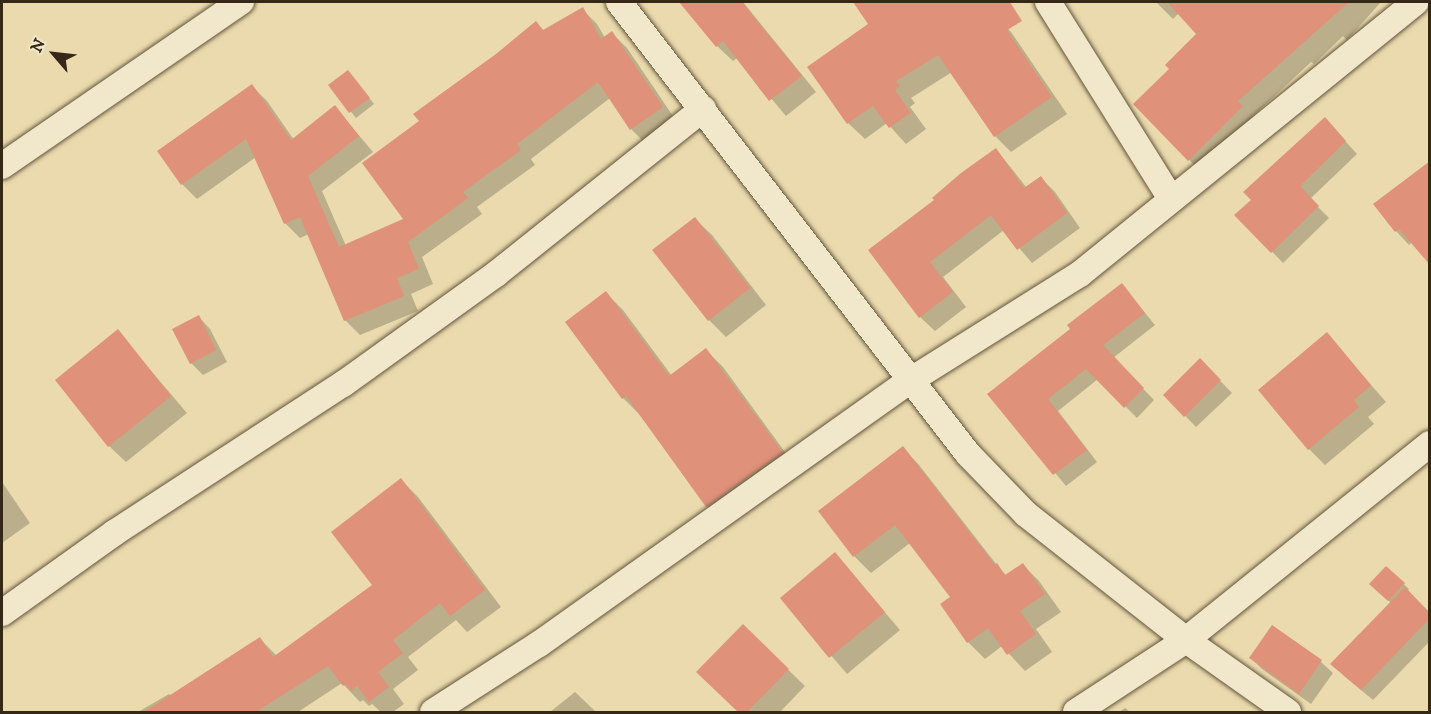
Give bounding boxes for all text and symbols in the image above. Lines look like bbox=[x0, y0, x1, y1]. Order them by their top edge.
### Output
north arrow bbox=[24, 24, 84, 84]
text: N bbox=[26, 35, 50, 56]

